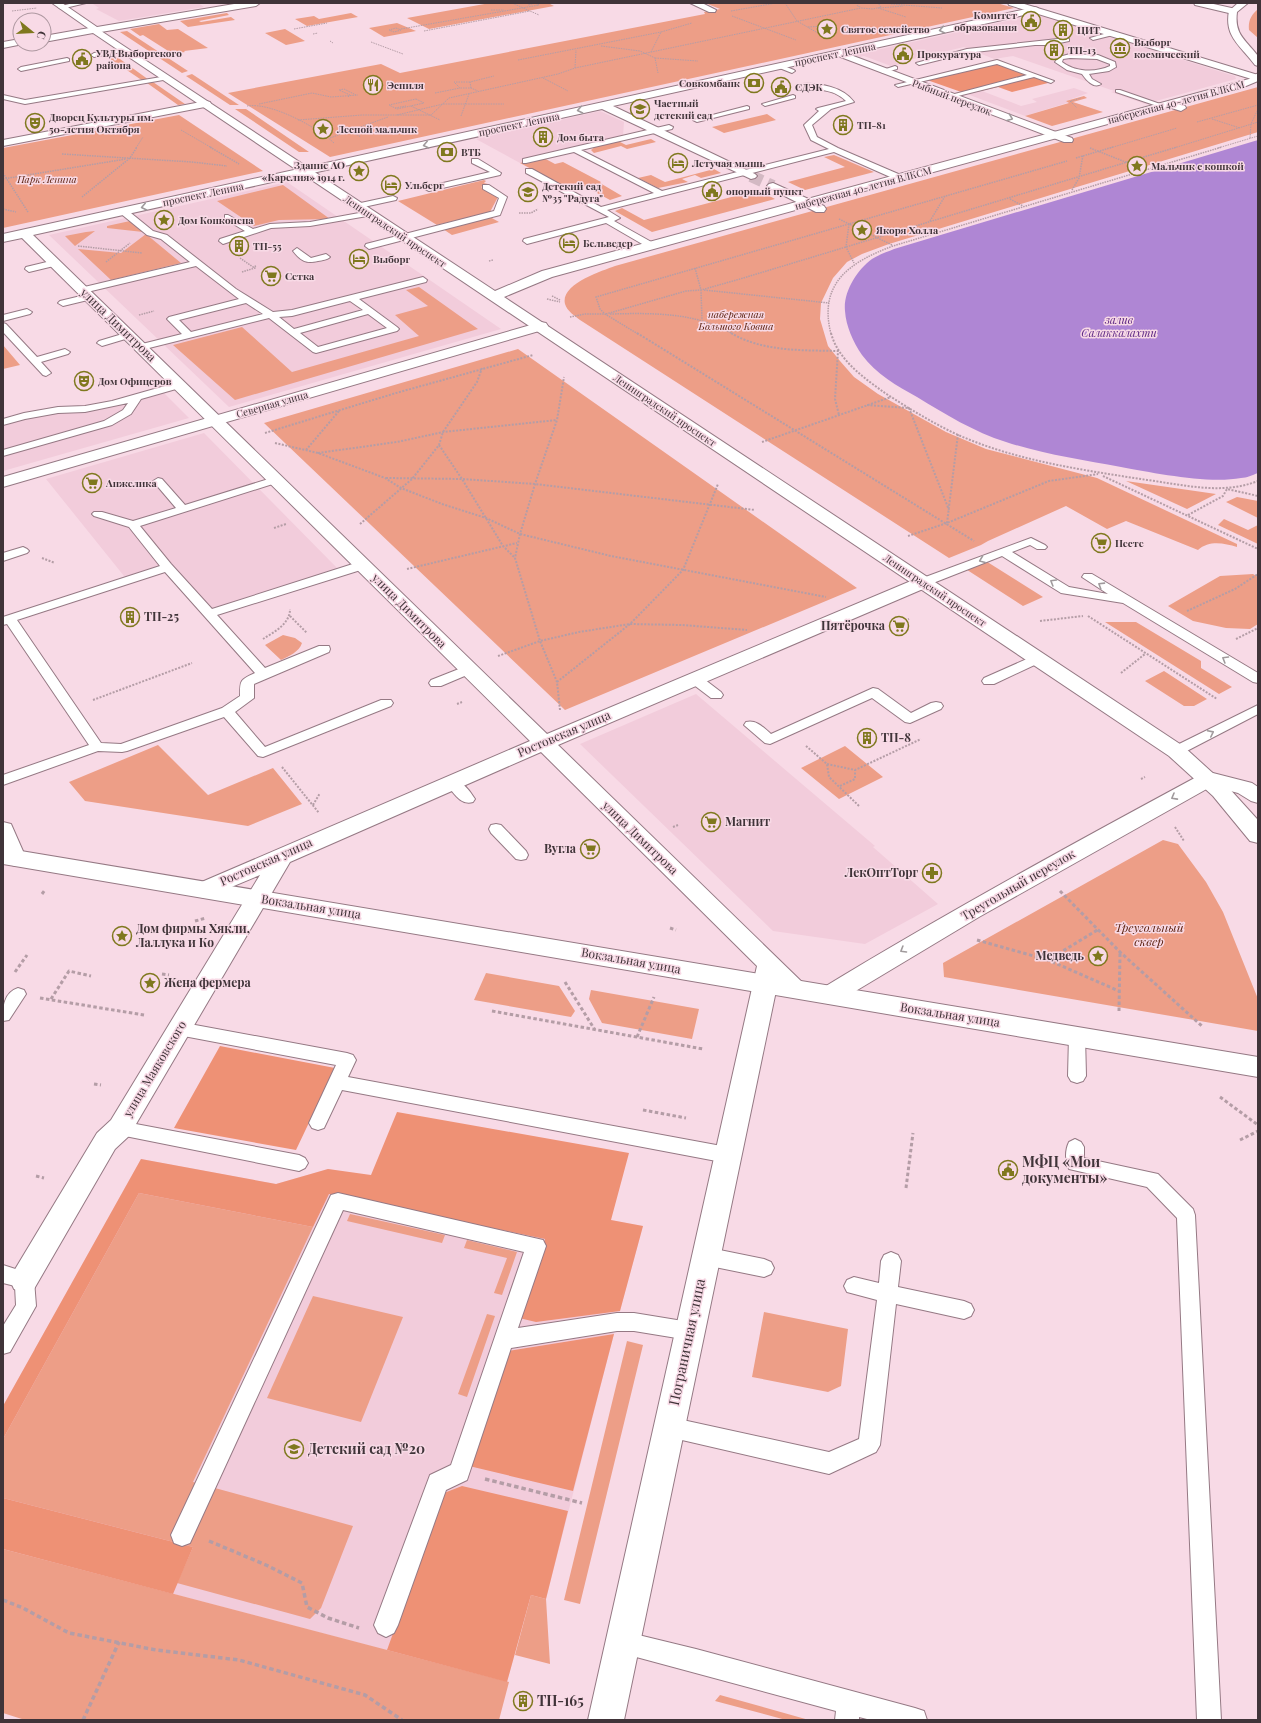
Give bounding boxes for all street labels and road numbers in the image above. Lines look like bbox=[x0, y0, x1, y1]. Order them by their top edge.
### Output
street label: проспект Ленина bbox=[793, 39, 877, 69]
street label: Рыбный переулок bbox=[910, 75, 994, 119]
street label: набережная 40-летия ВЛКСМ bbox=[1106, 77, 1246, 127]
street label: проспект Ленина bbox=[477, 109, 561, 139]
street label: набережная 40-летия ВЛКСМ bbox=[793, 163, 933, 213]
street label: проспект Ленина bbox=[161, 179, 245, 209]
street label: Ленинградский проспект bbox=[340, 191, 450, 271]
street label: улица Димитрова bbox=[77, 283, 160, 365]
street label: Ленинградский проспект bbox=[610, 370, 720, 450]
street label: Северная улица bbox=[234, 387, 310, 421]
street label: Ленинградский проспект bbox=[880, 550, 990, 630]
street label: улица Димитрова bbox=[368, 569, 450, 651]
street label: Ростовская улица bbox=[515, 706, 613, 760]
street label: улица Димитрова bbox=[599, 796, 682, 878]
street label: Ростовская улица bbox=[217, 834, 314, 889]
street label: Треугольный переулок bbox=[958, 845, 1077, 923]
street label: Вокзальная улица bbox=[260, 890, 362, 922]
street label: Вокзальная улица bbox=[580, 943, 682, 977]
street label: Вокзальная улица bbox=[899, 998, 1001, 1030]
street label: улица Маяковского bbox=[119, 1017, 189, 1120]
street label: Пограничная улица bbox=[664, 1277, 709, 1407]

